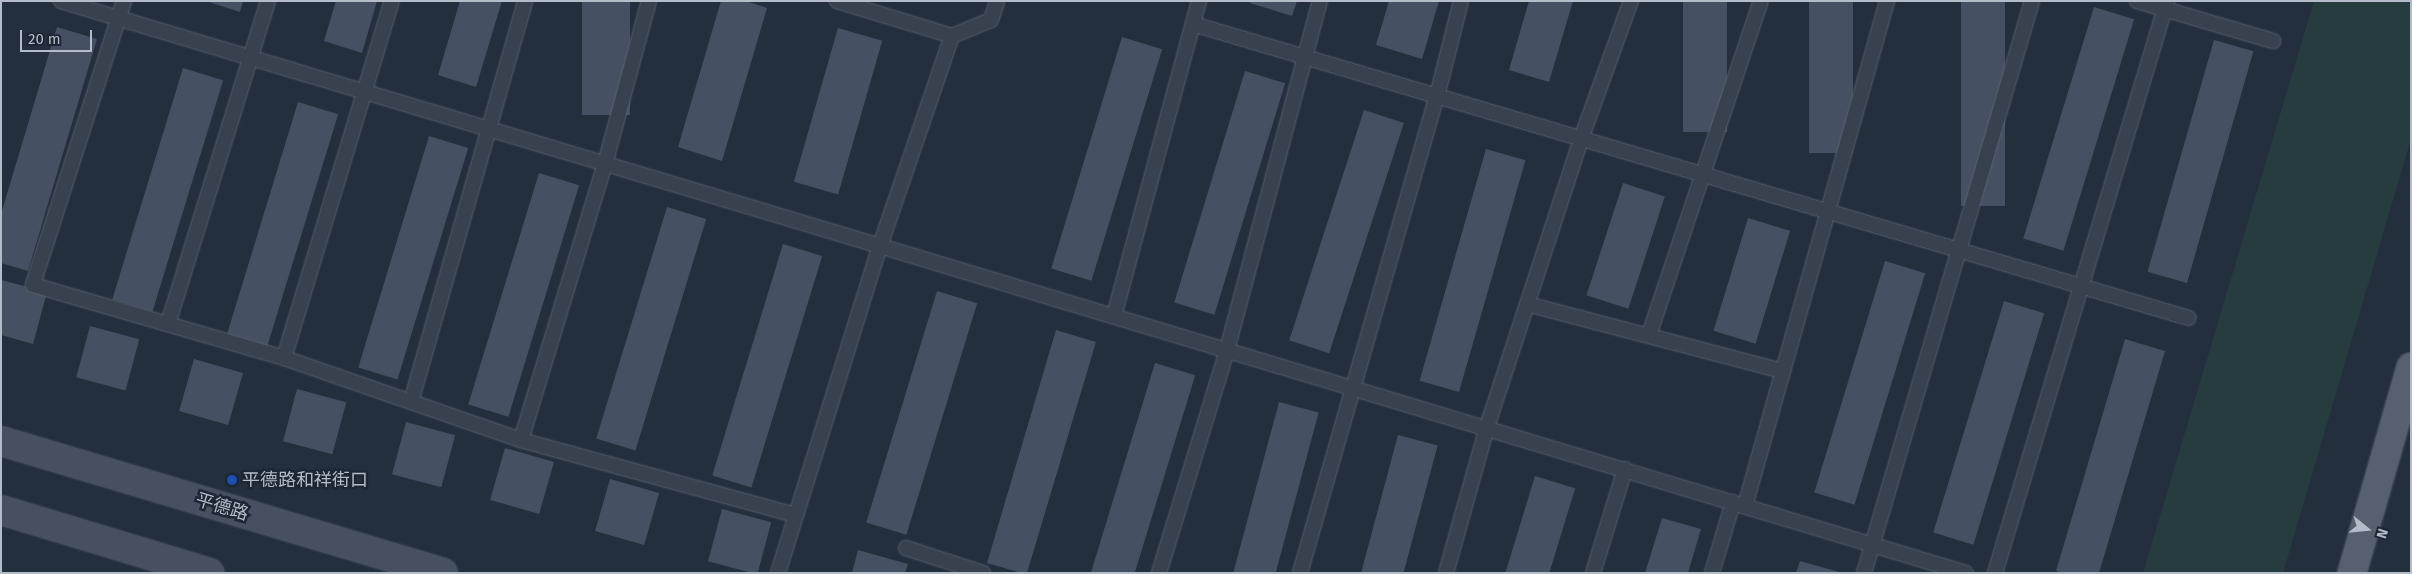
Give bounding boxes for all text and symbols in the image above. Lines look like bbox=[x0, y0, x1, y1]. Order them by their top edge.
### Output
scale bar bbox=[22, 20, 95, 52]
text: 20 m bbox=[28, 30, 61, 48]
place label: 平德路和祥街口 bbox=[242, 469, 368, 491]
marker: 平德路和祥街口 bbox=[226, 474, 238, 486]
street label: 平德路 bbox=[193, 489, 251, 525]
north arrow bbox=[2342, 504, 2392, 554]
text: N bbox=[2372, 527, 2391, 540]

